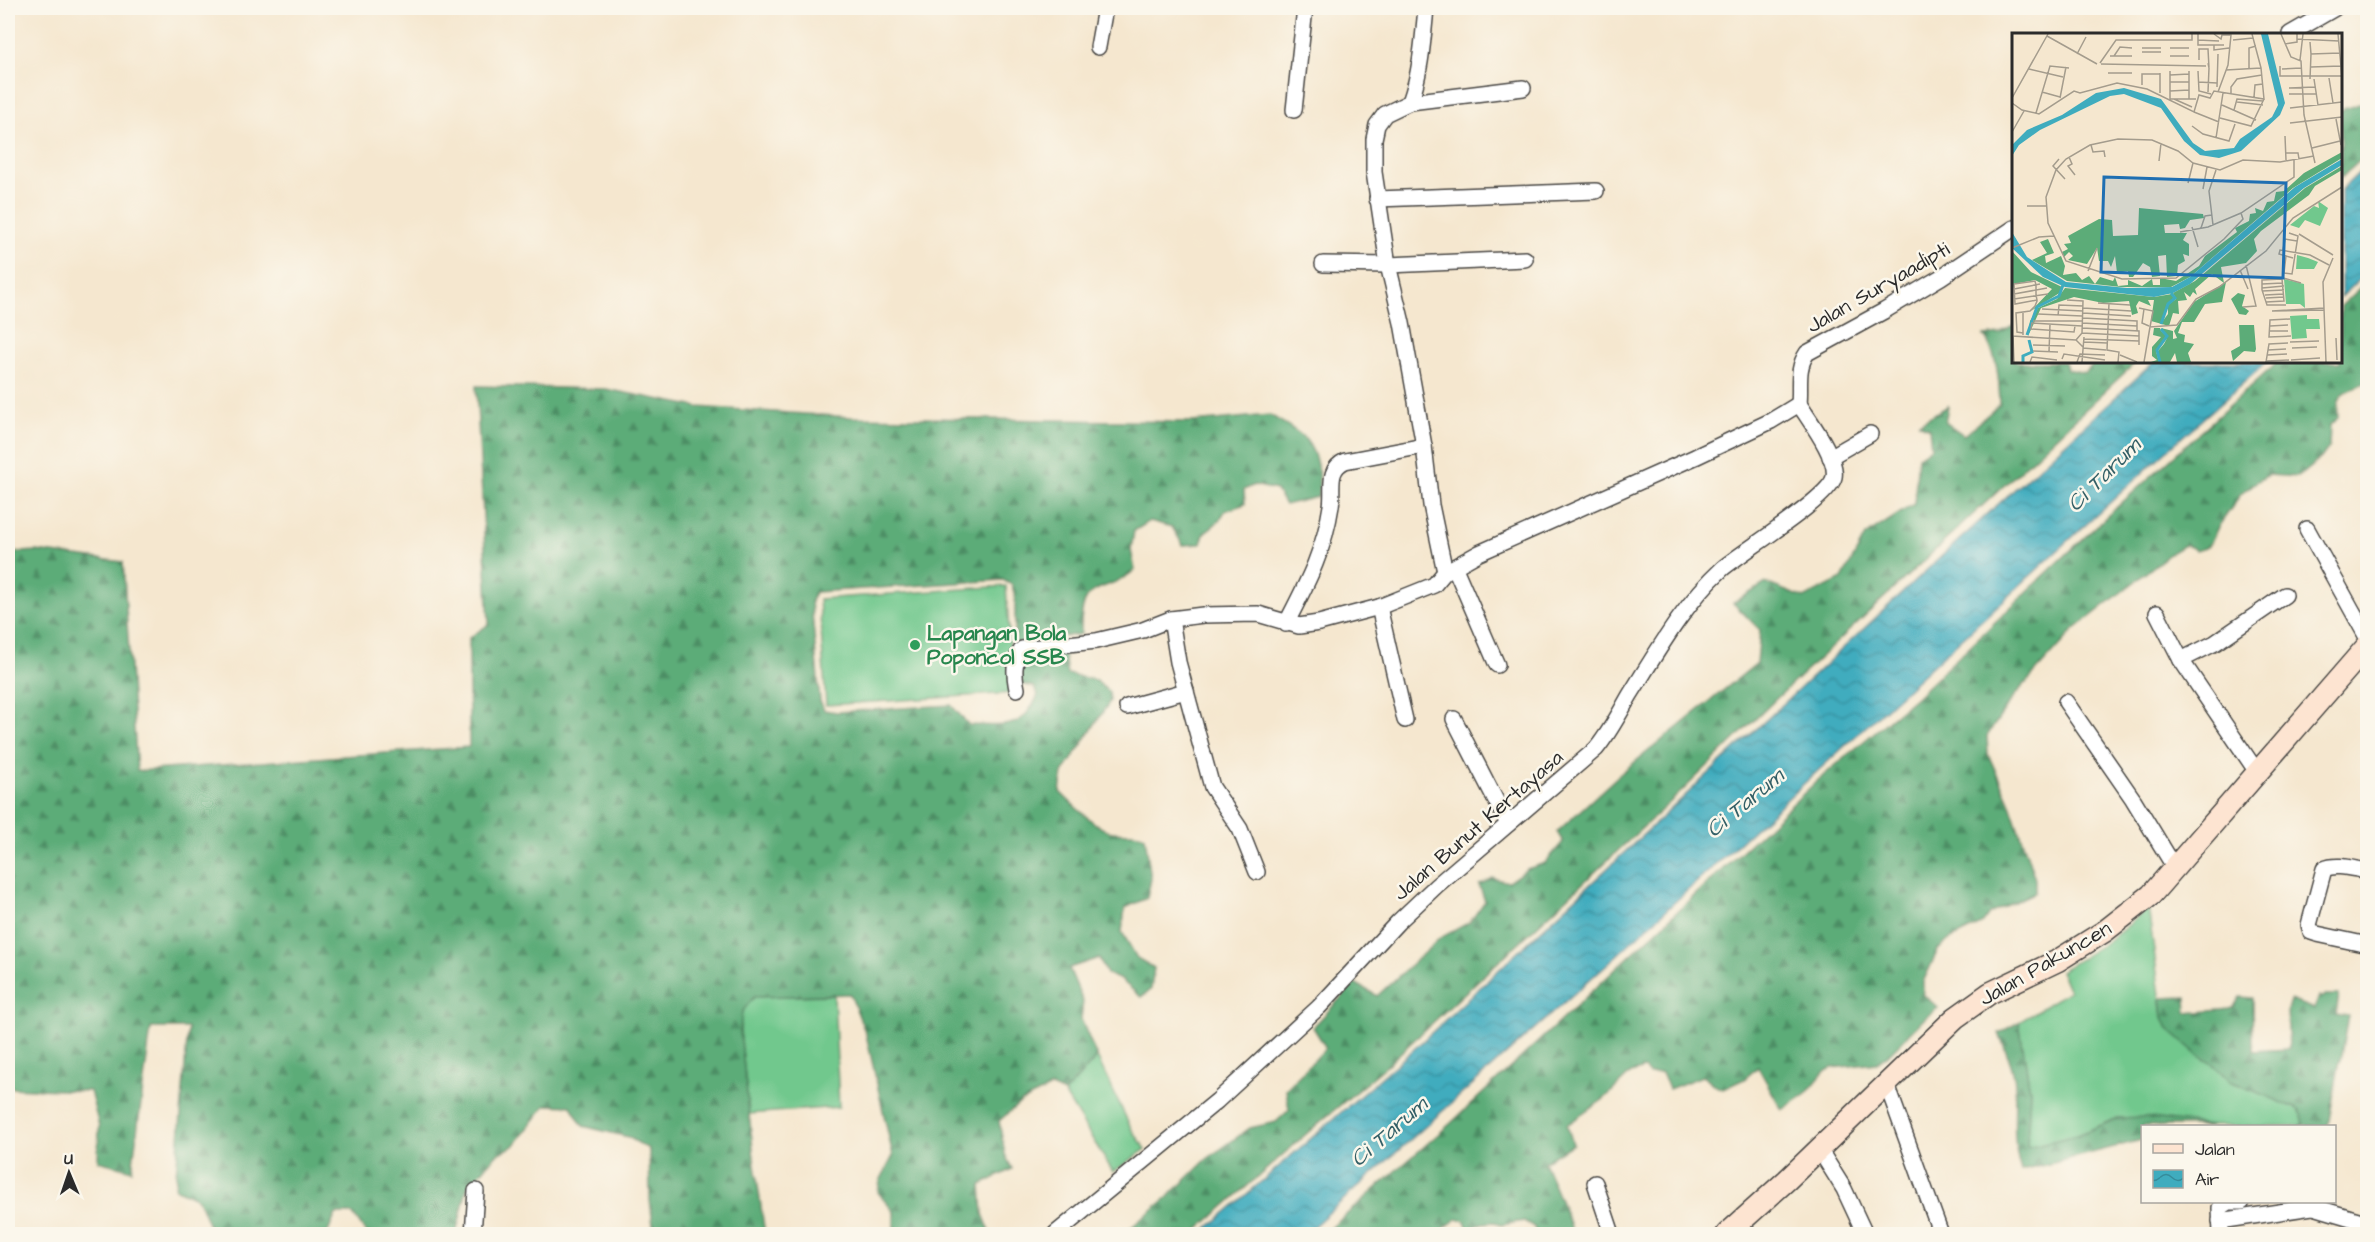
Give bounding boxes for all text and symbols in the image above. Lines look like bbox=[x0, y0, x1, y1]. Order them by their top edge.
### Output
inset map bbox=[2012, 33, 2342, 363]
street label: Jalan Suryaadipti bbox=[1801, 235, 1956, 342]
water label: Ci Tarum bbox=[2060, 430, 2149, 519]
place label: Lapangan Bola Poponcol SSB bbox=[927, 619, 1067, 673]
marker: Lapangan Bola Poponcol SSB bbox=[908, 638, 922, 652]
street label: Jalan Bunut Kertayasa bbox=[1387, 743, 1571, 909]
water label: Ci Tarum bbox=[1699, 760, 1792, 845]
street label: Jalan Pakuncen bbox=[1974, 914, 2117, 1013]
water label: Ci Tarum bbox=[1344, 1089, 1436, 1174]
legend bbox=[2141, 1125, 2336, 1203]
text: Jalan bbox=[2195, 1137, 2235, 1162]
north arrow bbox=[39, 1143, 99, 1203]
text: U bbox=[64, 1148, 73, 1170]
text: Air bbox=[2195, 1167, 2219, 1192]

